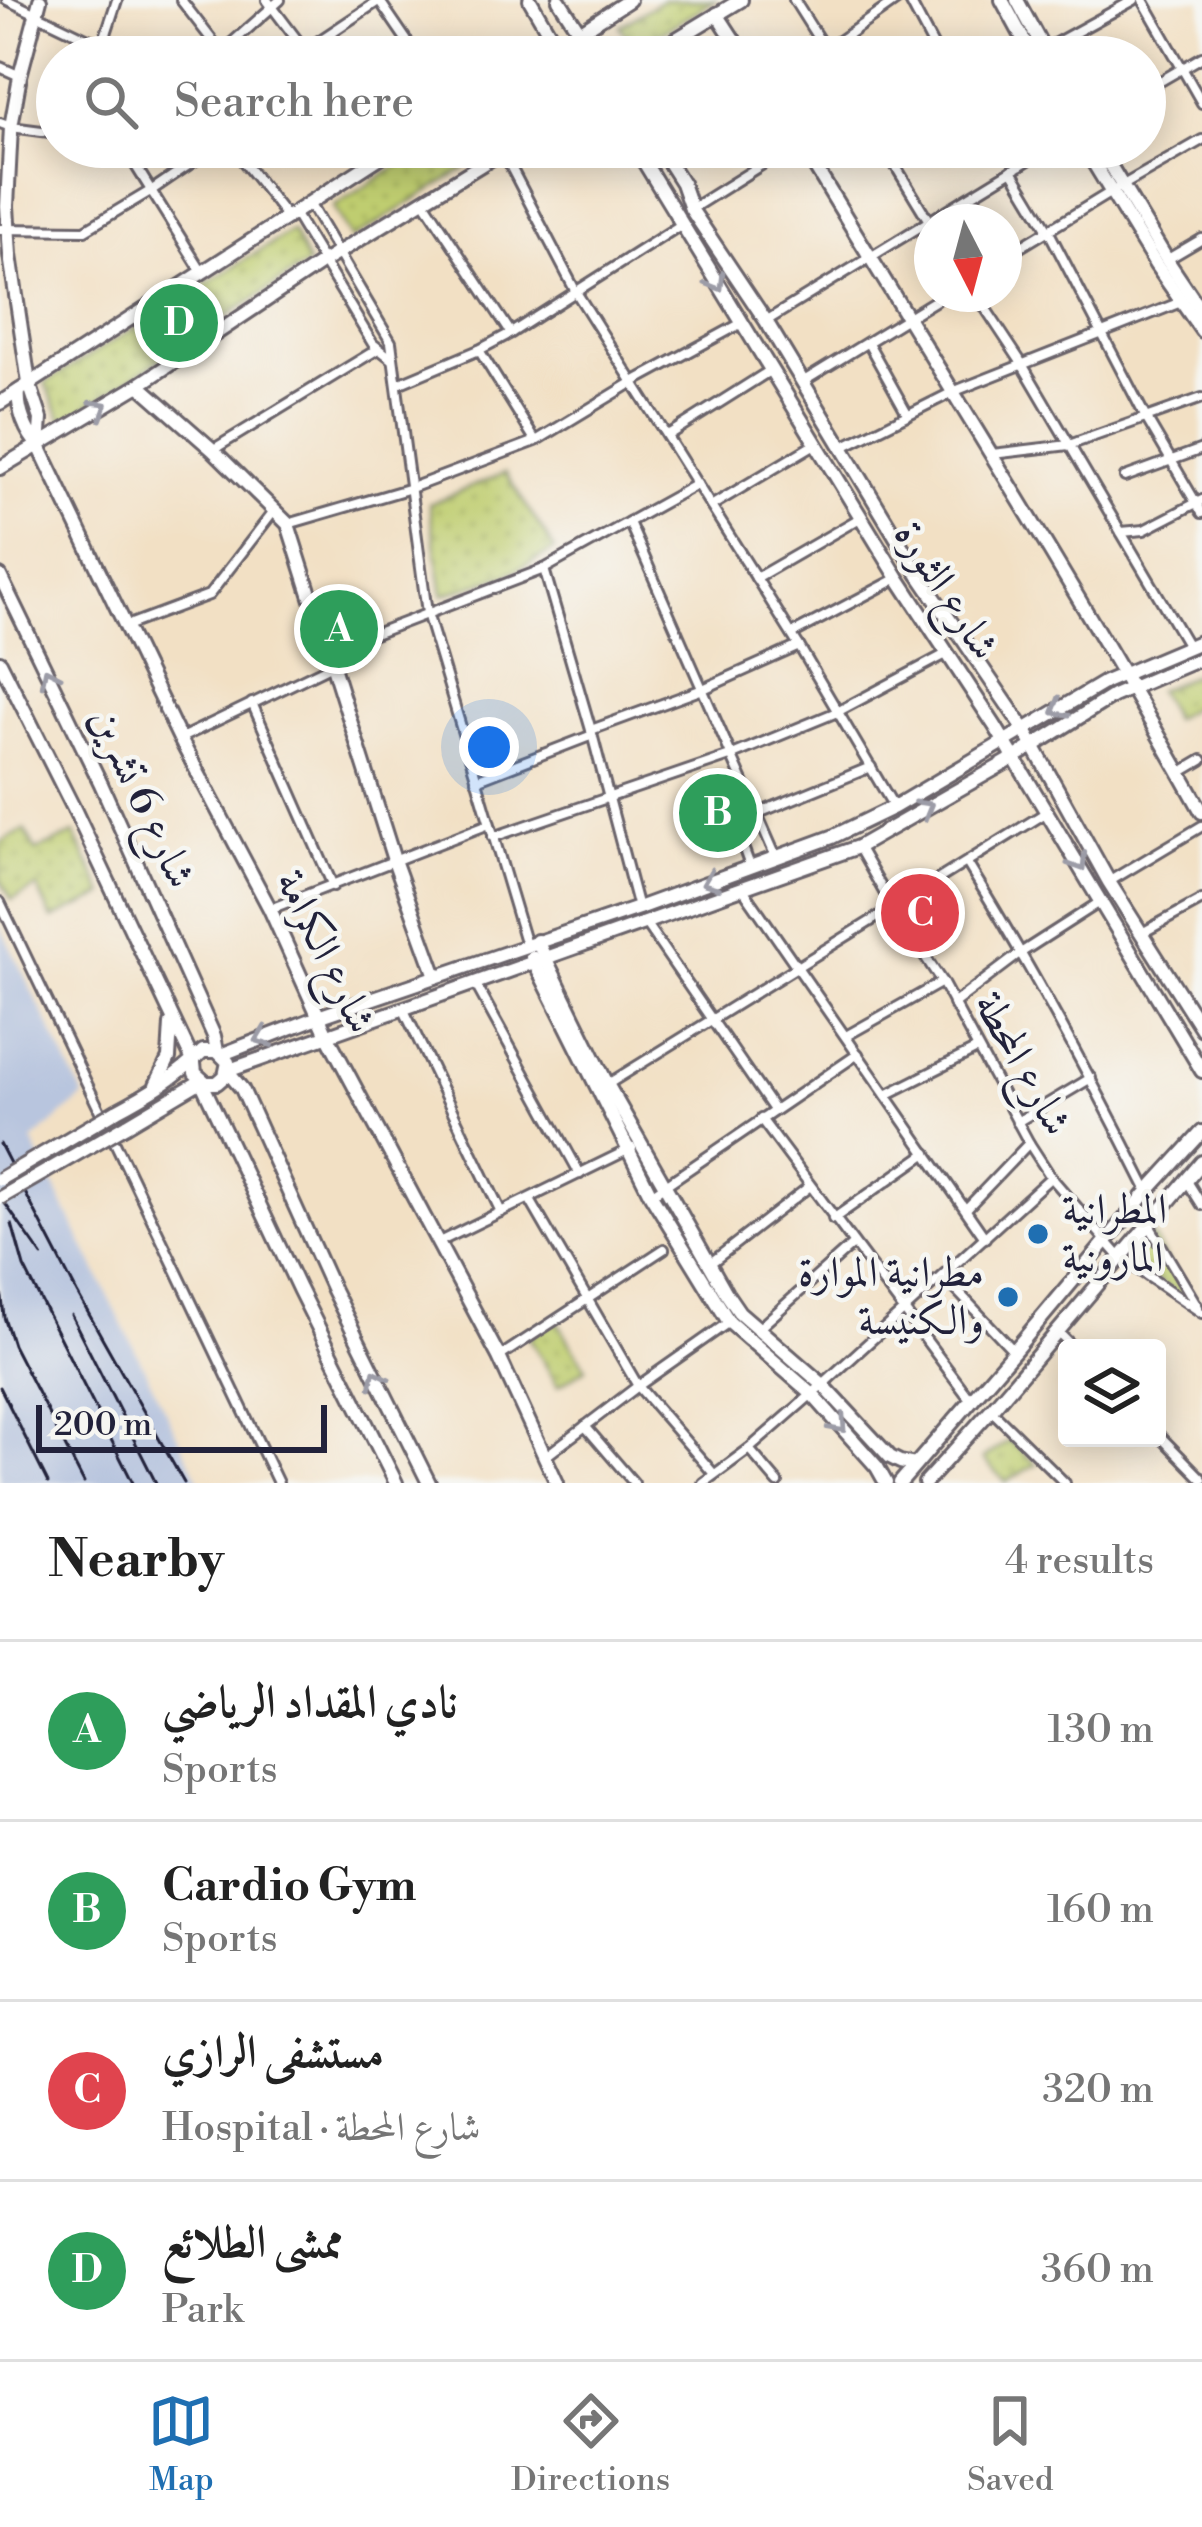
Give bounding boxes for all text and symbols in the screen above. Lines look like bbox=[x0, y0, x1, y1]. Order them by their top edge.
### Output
search box bbox=[36, 36, 1166, 168]
icon: search bbox=[78, 69, 144, 135]
text: Search here bbox=[174, 74, 414, 131]
north arrow bbox=[914, 204, 1022, 312]
one-way arrow bbox=[703, 270, 725, 292]
pin: D bbox=[140, 278, 218, 368]
one-way arrow bbox=[88, 400, 109, 423]
street label: شارع الثورة bbox=[876, 512, 1010, 674]
pin: A bbox=[300, 584, 378, 674]
one-way arrow bbox=[40, 667, 63, 688]
one-way arrow bbox=[1050, 694, 1072, 717]
street label: شارع 6 تشرين bbox=[71, 699, 207, 900]
your location bbox=[459, 717, 519, 777]
pin: B bbox=[679, 768, 757, 858]
one-way arrow bbox=[913, 800, 934, 823]
one-way arrow bbox=[1065, 850, 1087, 872]
street label: شارع الكرامة bbox=[257, 862, 387, 1045]
one-way arrow bbox=[701, 867, 722, 891]
pin: C bbox=[881, 868, 959, 958]
street label: شارع المحطة bbox=[955, 983, 1083, 1149]
one-way arrow bbox=[254, 1024, 275, 1049]
place label: المطرانية المارونية bbox=[1062, 1184, 1167, 1285]
marker: المطرانية المارونية bbox=[1025, 1221, 1051, 1247]
place label: مطرانية الموارة والكنيسة bbox=[798, 1247, 984, 1348]
marker: مطرانية الموارة والكنيسة bbox=[995, 1284, 1021, 1310]
map controls bbox=[1058, 1339, 1166, 1447]
button: layers bbox=[1058, 1339, 1166, 1447]
one-way arrow bbox=[368, 1369, 391, 1390]
scale bar bbox=[36, 1399, 327, 1452]
text: 200 m bbox=[54, 1405, 152, 1446]
one-way arrow bbox=[825, 1411, 846, 1432]
text: Nearby bbox=[48, 1529, 224, 1593]
text: 4 results bbox=[1005, 1537, 1154, 1586]
text: نادي المقداد الرياضي bbox=[162, 1675, 458, 1732]
text: A bbox=[73, 1706, 101, 1755]
text: 130 m bbox=[1048, 1706, 1154, 1755]
text: Sports bbox=[162, 1746, 278, 1795]
text: Cardio Gym bbox=[162, 1858, 416, 1915]
text: B bbox=[72, 1886, 102, 1935]
text: 160 m bbox=[1047, 1886, 1154, 1935]
text: Sports bbox=[162, 1915, 278, 1964]
text: مستشفى الرازي bbox=[162, 2025, 384, 2082]
text: C bbox=[73, 2066, 101, 2115]
text: 320 m bbox=[1042, 2066, 1154, 2115]
text: Hospital · شارع المحطة bbox=[162, 2104, 481, 2153]
text: ممشى الطلائع bbox=[162, 2215, 344, 2272]
text: D bbox=[71, 2246, 103, 2295]
text: 360 m bbox=[1041, 2246, 1154, 2295]
text: Park bbox=[162, 2286, 243, 2335]
tab: Map bbox=[148, 2388, 214, 2501]
tab: Directions bbox=[511, 2388, 670, 2501]
tab: Saved bbox=[967, 2388, 1054, 2501]

